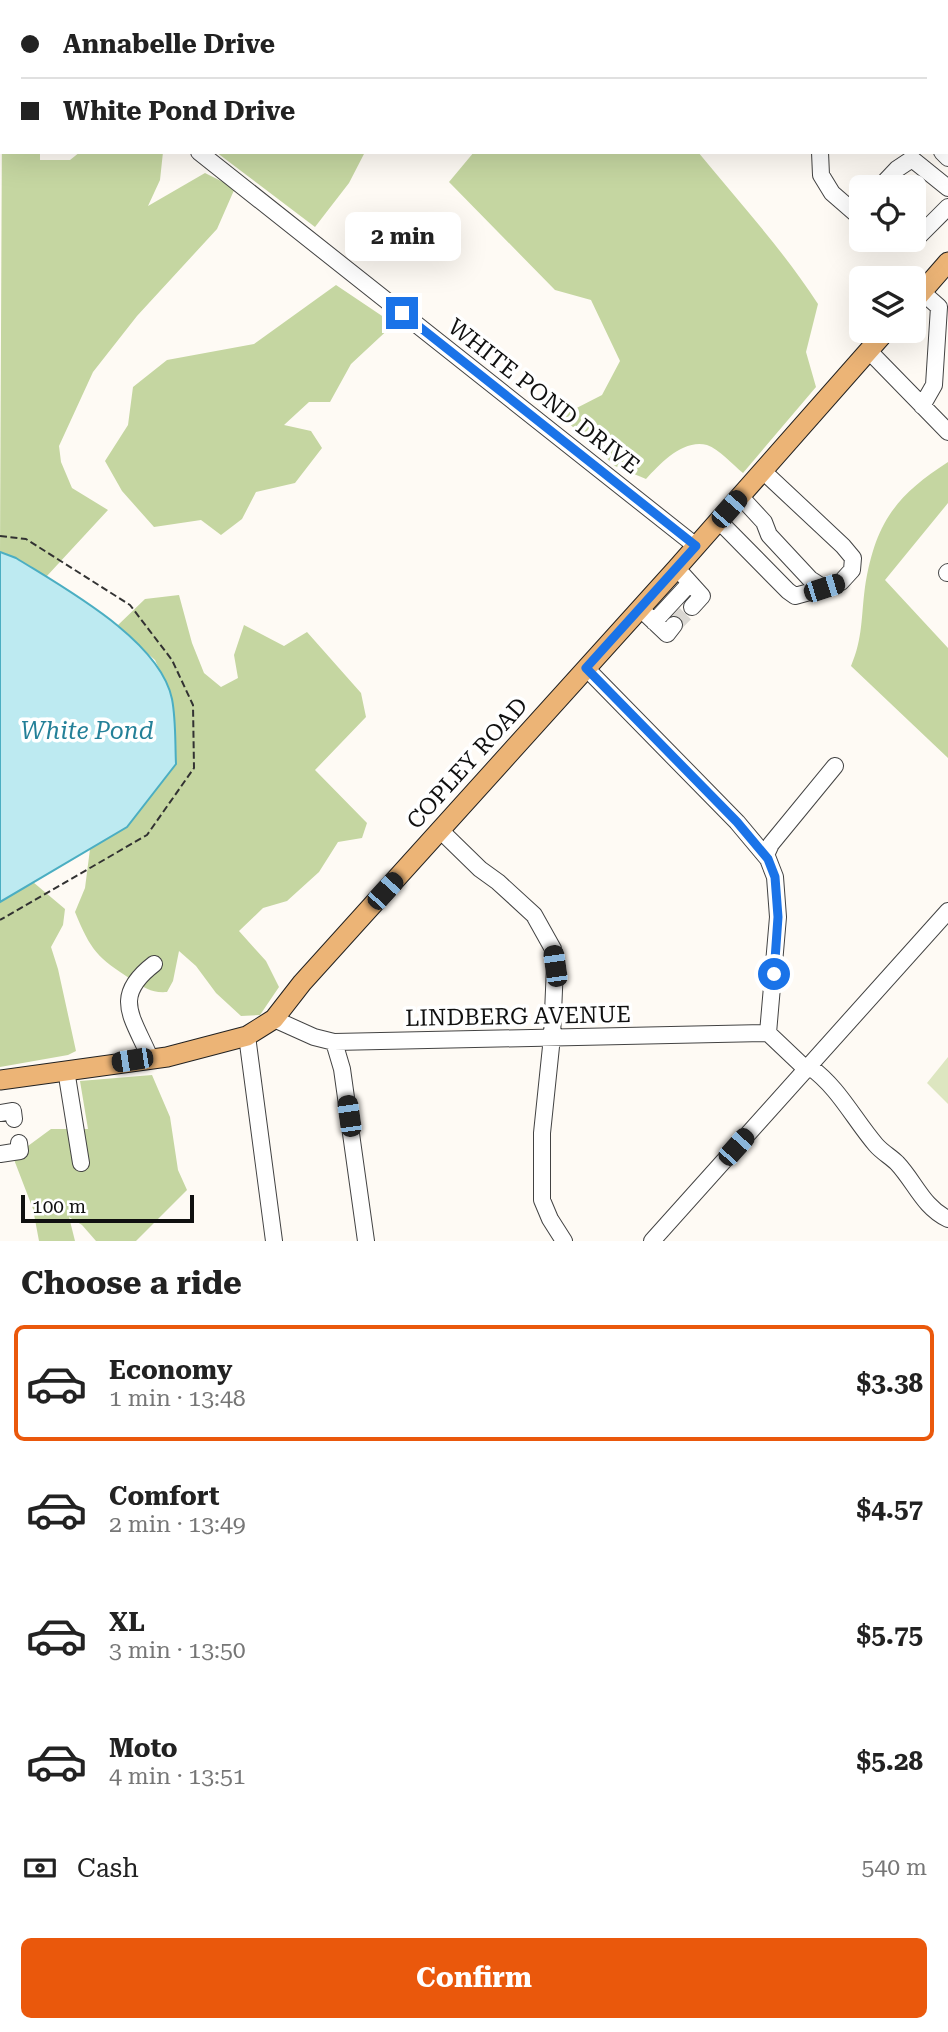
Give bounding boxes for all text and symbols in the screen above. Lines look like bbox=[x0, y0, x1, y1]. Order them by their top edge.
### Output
text: Annabelle Drive bbox=[63, 29, 275, 59]
text: White Pond Drive bbox=[63, 96, 295, 126]
map controls bbox=[849, 175, 926, 343]
button: locate bbox=[849, 175, 926, 252]
callout: 2 min bbox=[344, 212, 460, 260]
text: 2 min bbox=[371, 223, 435, 250]
button: layers bbox=[849, 266, 926, 343]
route end bbox=[386, 297, 418, 329]
street label: WHITE POND DRIVE bbox=[442, 313, 645, 480]
car bbox=[708, 486, 751, 532]
car bbox=[801, 572, 848, 604]
street label: COPLEY ROAD bbox=[401, 692, 533, 834]
water label: White Pond bbox=[20, 717, 154, 745]
car bbox=[364, 868, 407, 914]
car bbox=[542, 944, 569, 988]
route start bbox=[758, 958, 790, 990]
street label: LINDBERG AVENUE bbox=[405, 1001, 631, 1032]
car bbox=[110, 1046, 155, 1074]
car bbox=[336, 1094, 363, 1138]
car bbox=[715, 1124, 758, 1170]
scale bar bbox=[21, 1192, 194, 1224]
text: 100 m bbox=[32, 1195, 86, 1218]
text: Choose a ride bbox=[21, 1264, 242, 1302]
icon: car bbox=[25, 1352, 88, 1415]
text: Economy bbox=[109, 1355, 232, 1385]
text: $3.38 bbox=[857, 1368, 923, 1398]
text: 1 min · 13:48 bbox=[109, 1385, 246, 1412]
icon: car bbox=[25, 1478, 88, 1541]
text: Comfort bbox=[109, 1481, 219, 1511]
text: $4.57 bbox=[857, 1494, 923, 1524]
text: 2 min · 13:49 bbox=[109, 1511, 246, 1538]
icon: car bbox=[25, 1604, 88, 1667]
text: XL bbox=[109, 1607, 145, 1637]
text: $5.75 bbox=[857, 1620, 923, 1650]
text: 3 min · 13:50 bbox=[109, 1637, 246, 1664]
icon: car bbox=[25, 1730, 88, 1793]
text: Moto bbox=[109, 1733, 178, 1763]
text: $5.28 bbox=[857, 1746, 923, 1776]
text: 4 min · 13:51 bbox=[109, 1763, 246, 1790]
icon: cash bbox=[21, 1849, 59, 1887]
text: Cash bbox=[77, 1853, 139, 1883]
text: 540 m bbox=[862, 1854, 927, 1881]
button: Confirm bbox=[21, 1938, 927, 2018]

